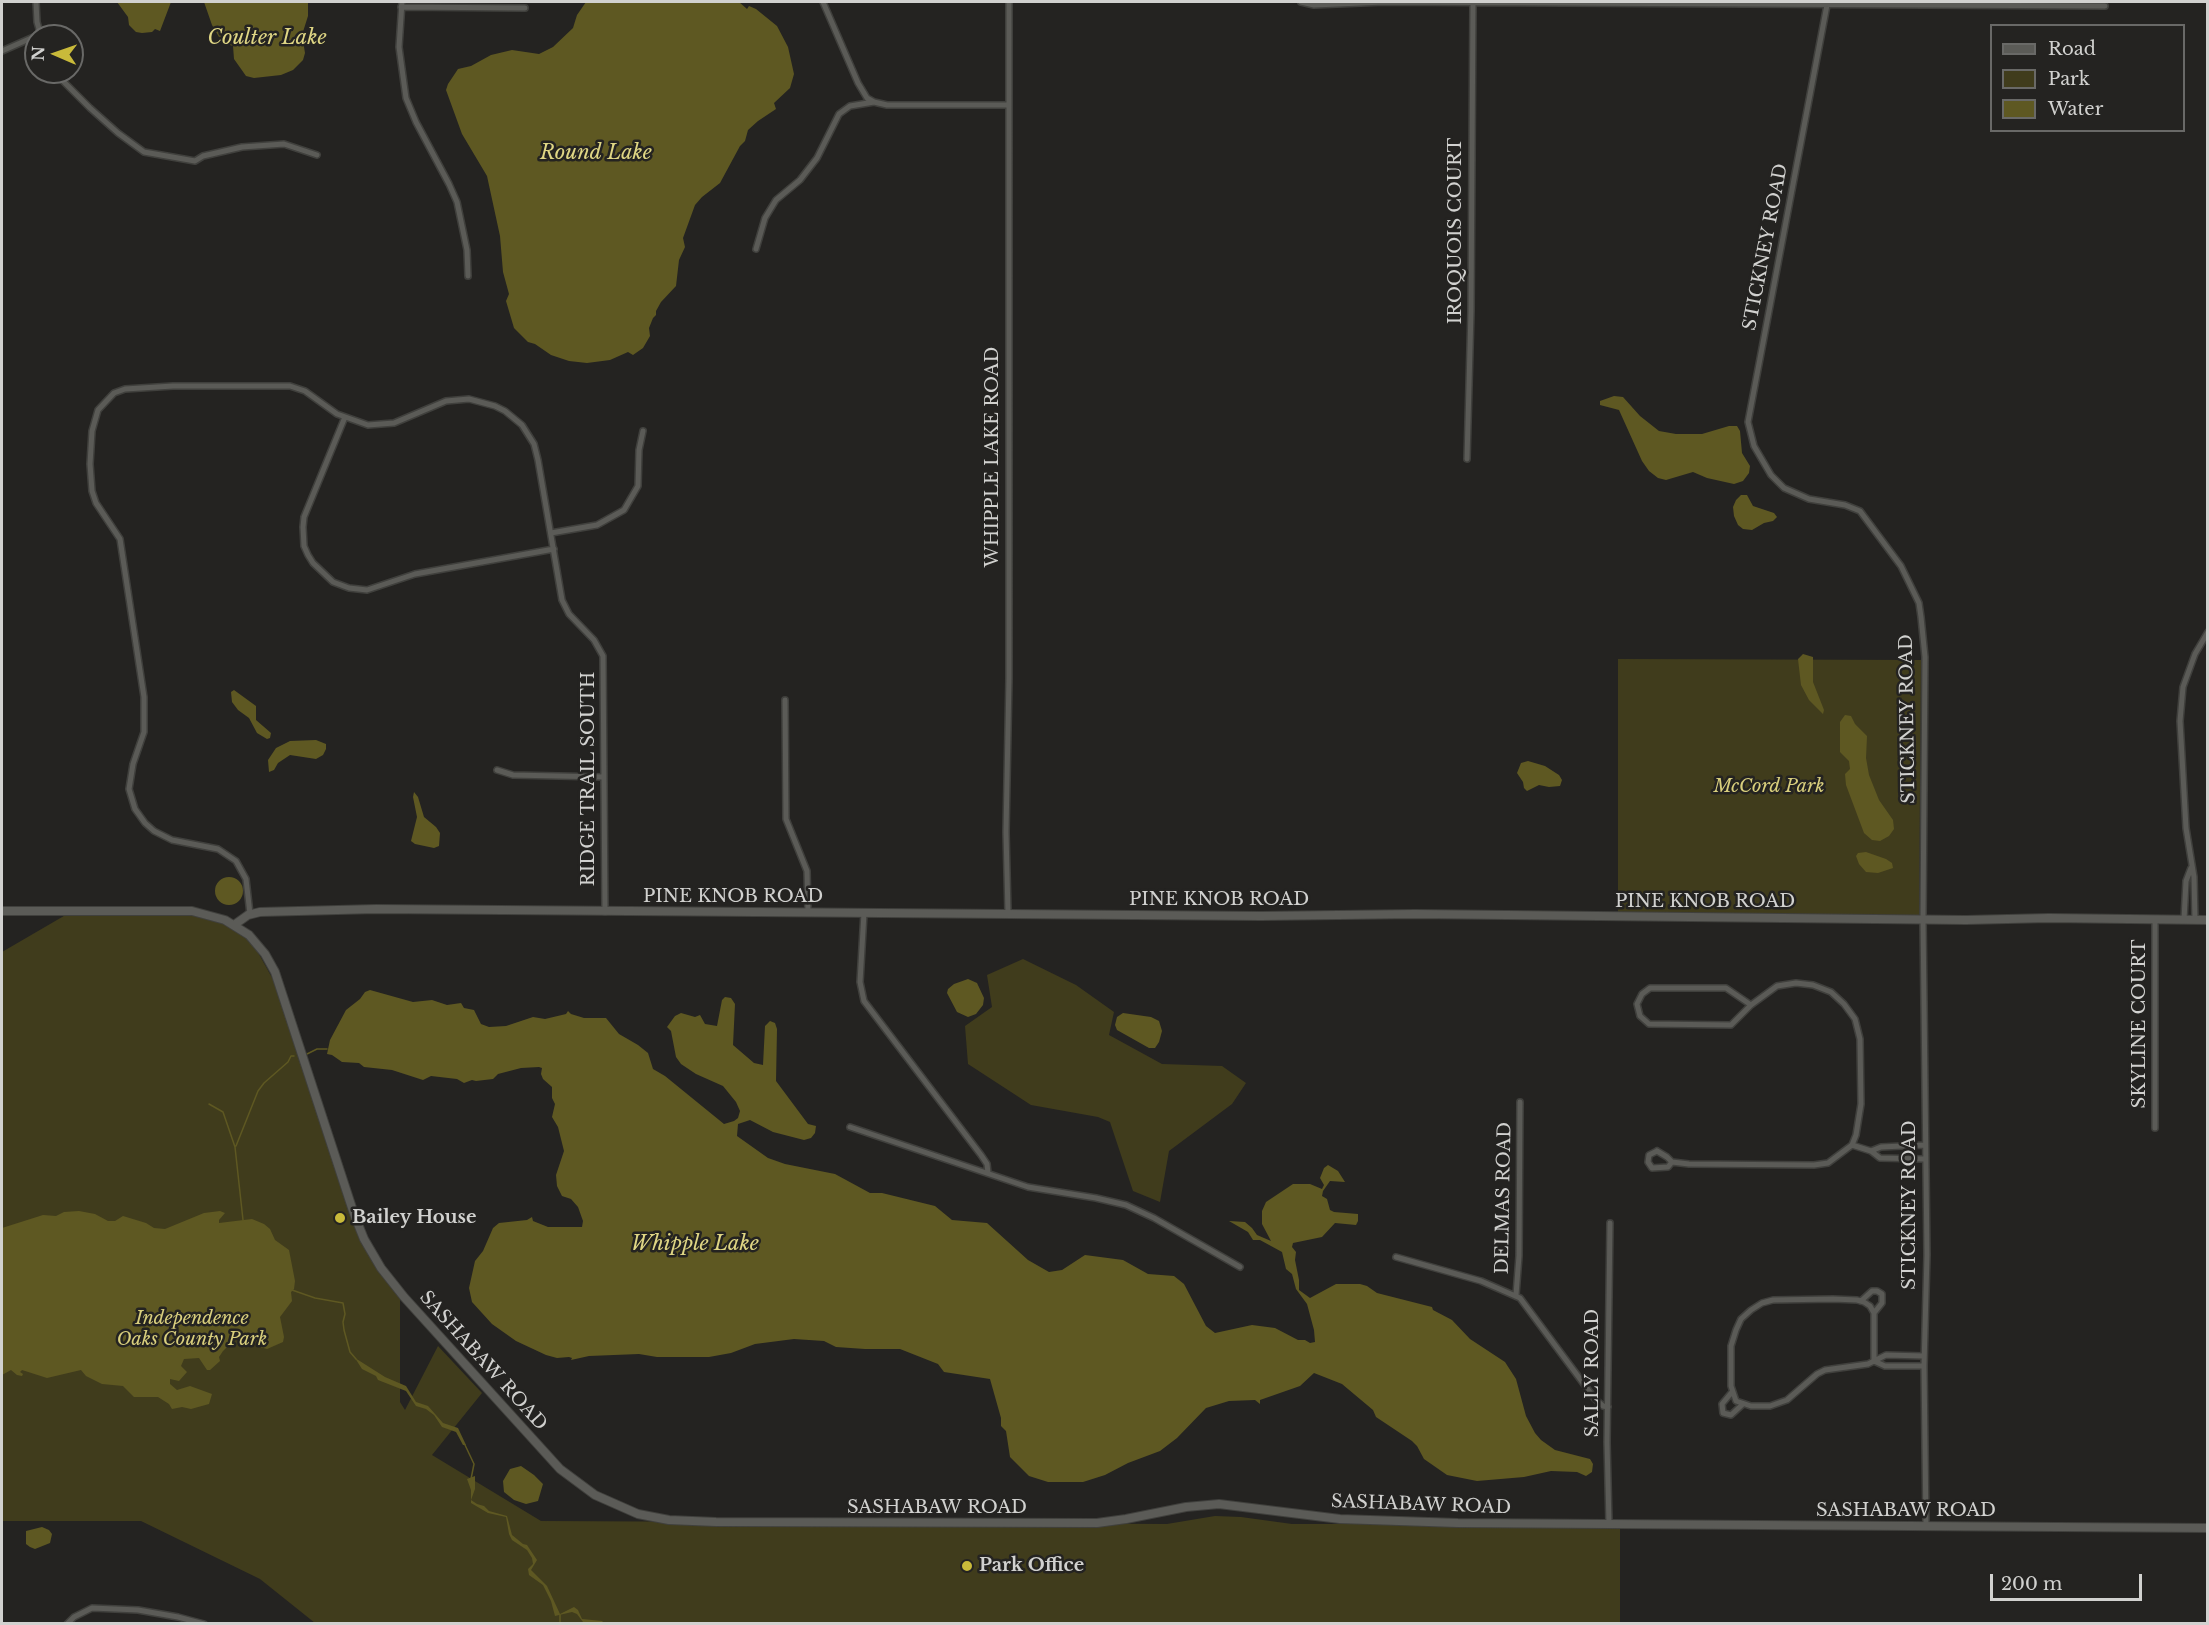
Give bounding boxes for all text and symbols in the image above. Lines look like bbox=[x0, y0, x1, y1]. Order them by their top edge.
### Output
north arrow bbox=[24, 24, 84, 84]
legend bbox=[1990, 24, 2185, 132]
water label: Coulter Lake bbox=[207, 26, 327, 50]
text: Road bbox=[2048, 38, 2096, 60]
text: N bbox=[28, 46, 48, 61]
text: Park bbox=[2048, 68, 2090, 90]
text: Water bbox=[2048, 98, 2103, 120]
street label: IROQUOIS COURT bbox=[1445, 138, 1467, 324]
water label: Round Lake bbox=[540, 141, 652, 165]
street label: STICKNEY ROAD bbox=[1739, 162, 1793, 332]
street label: WHIPPLE LAKE ROAD bbox=[982, 347, 1004, 567]
street label: STICKNEY ROAD bbox=[1896, 634, 1920, 804]
street label: RIDGE TRAIL SOUTH bbox=[578, 672, 600, 886]
park label: McCord Park bbox=[1714, 776, 1824, 798]
street label: PINE KNOB ROAD bbox=[643, 886, 823, 908]
street label: PINE KNOB ROAD bbox=[1129, 889, 1309, 911]
street label: PINE KNOB ROAD bbox=[1615, 891, 1795, 913]
street label: SKYLINE COURT bbox=[2129, 940, 2151, 1108]
street label: STICKNEY ROAD bbox=[1899, 1120, 1921, 1290]
street label: DELMAS ROAD bbox=[1492, 1122, 1516, 1274]
place label: Bailey House bbox=[352, 1207, 476, 1229]
marker: Bailey House bbox=[333, 1211, 347, 1225]
water label: Whipple Lake bbox=[631, 1232, 759, 1256]
street label: SASHABAW ROAD bbox=[415, 1287, 551, 1435]
park label: Independence Oaks County Park bbox=[117, 1308, 267, 1350]
street label: SALLY ROAD bbox=[1582, 1309, 1604, 1437]
street label: SASHABAW ROAD bbox=[1331, 1491, 1511, 1519]
street label: SASHABAW ROAD bbox=[847, 1497, 1027, 1519]
street label: SASHABAW ROAD bbox=[1816, 1500, 1996, 1522]
place label: Park Office bbox=[979, 1555, 1084, 1577]
marker: Park Office bbox=[960, 1559, 974, 1573]
scale bar bbox=[1993, 1562, 2144, 1600]
text: 200 m bbox=[2001, 1573, 2062, 1595]

